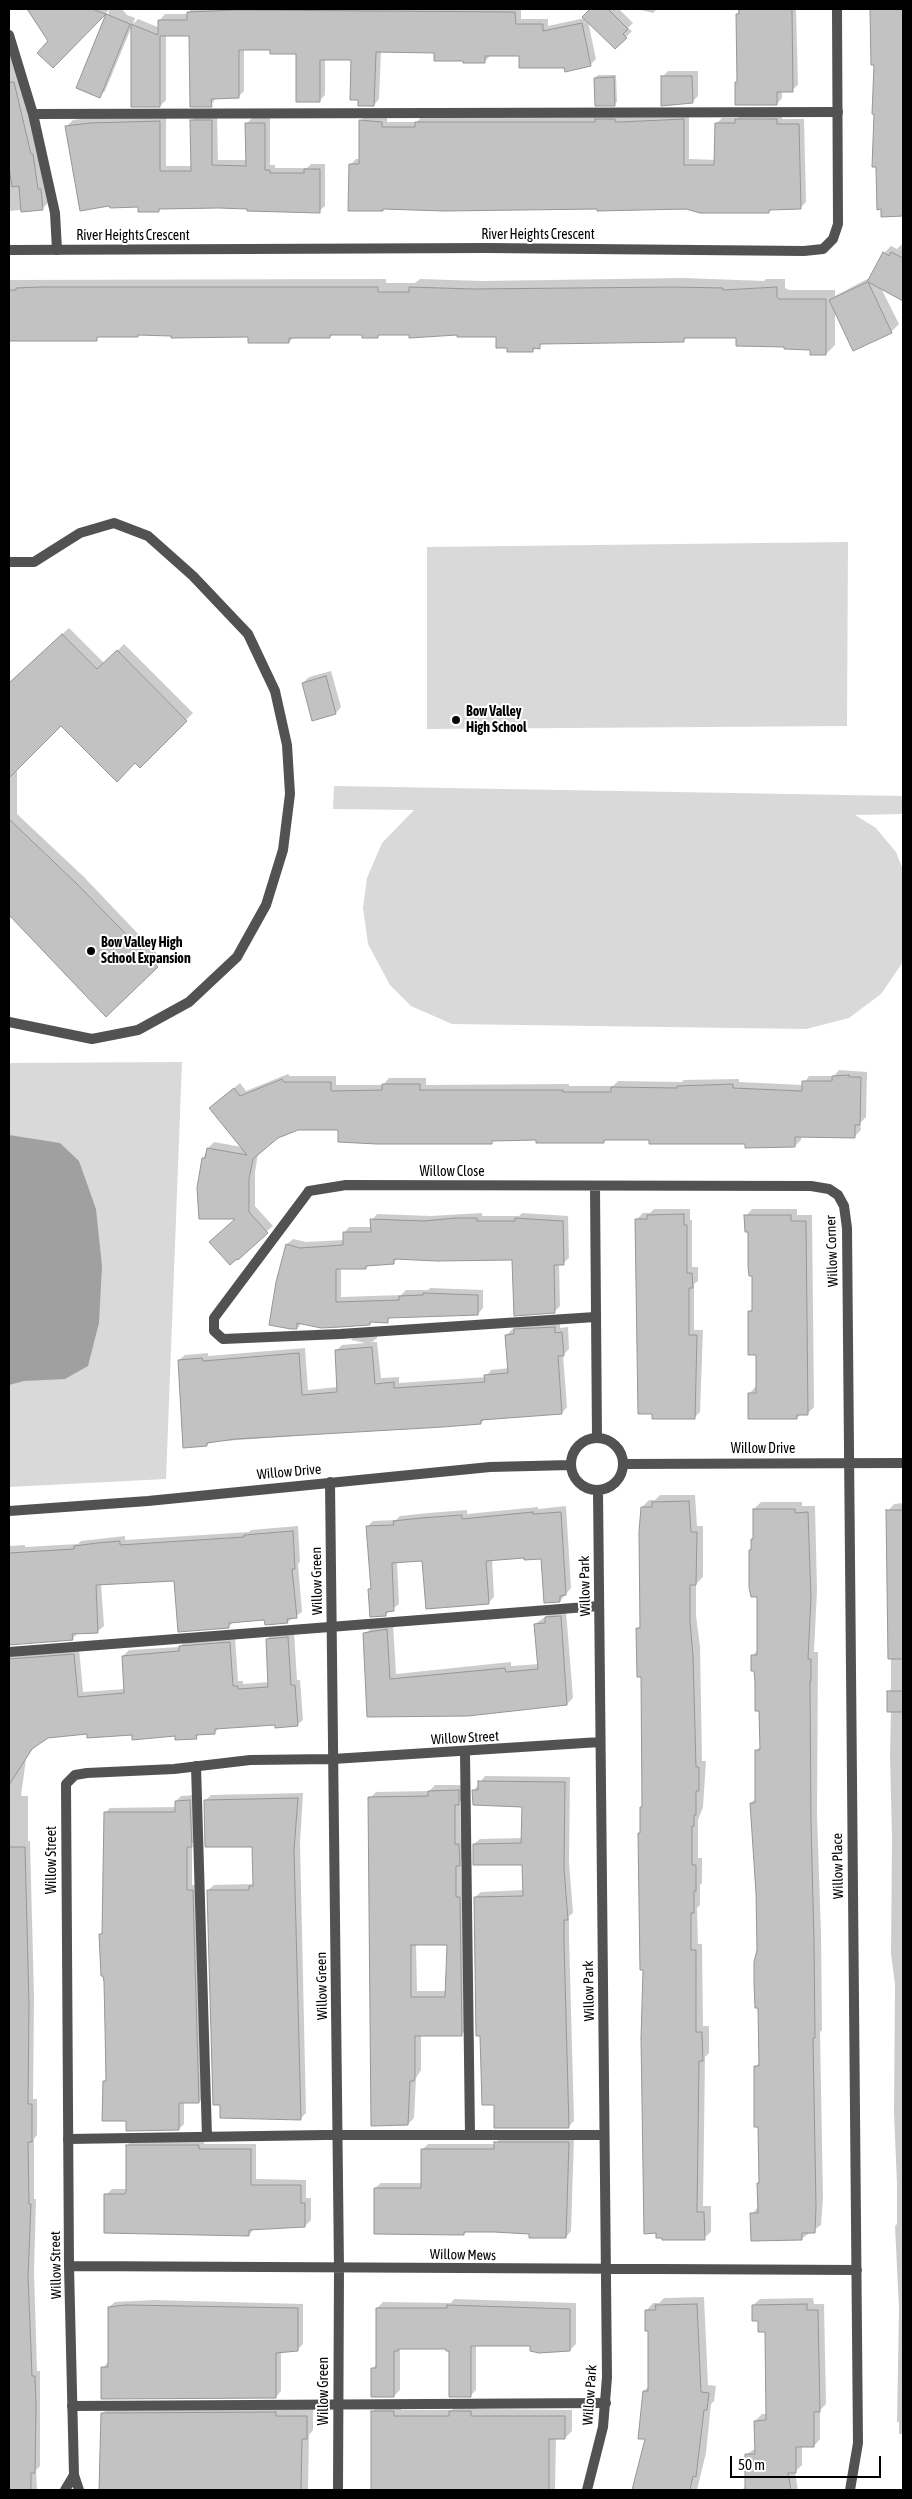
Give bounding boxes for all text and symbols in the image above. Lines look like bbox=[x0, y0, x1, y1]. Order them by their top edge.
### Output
street label: River Heights Crescent bbox=[481, 227, 595, 243]
street label: River Heights Crescent bbox=[76, 228, 190, 244]
place label: Bow Valley High School bbox=[466, 704, 527, 736]
marker: Bow Valley High School bbox=[450, 714, 462, 726]
place label: Bow Valley High School Expansion bbox=[101, 935, 191, 968]
marker: Bow Valley High School Expansion bbox=[85, 945, 97, 957]
street label: Willow Close bbox=[419, 1164, 485, 1180]
street label: Willow Corner bbox=[822, 1215, 842, 1287]
street label: Willow Drive bbox=[731, 1441, 795, 1457]
street label: Willow Drive bbox=[256, 1461, 322, 1483]
street label: Willow Green bbox=[308, 1547, 326, 1615]
street label: Willow Park bbox=[576, 1555, 594, 1617]
street label: Willow Street bbox=[431, 1728, 499, 1748]
street label: Willow Street bbox=[44, 1826, 60, 1894]
street label: Willow Place bbox=[829, 1833, 847, 1899]
street label: Willow Green bbox=[313, 1952, 331, 2020]
street label: Willow Park bbox=[580, 1960, 598, 2022]
street label: Willow Street bbox=[47, 2231, 65, 2299]
street label: Willow Mews bbox=[430, 2246, 496, 2264]
street label: Willow Green bbox=[316, 2357, 332, 2425]
street label: Willow Park bbox=[580, 2364, 600, 2426]
scale bar bbox=[732, 2446, 883, 2478]
text: 50 m bbox=[738, 2456, 765, 2473]

